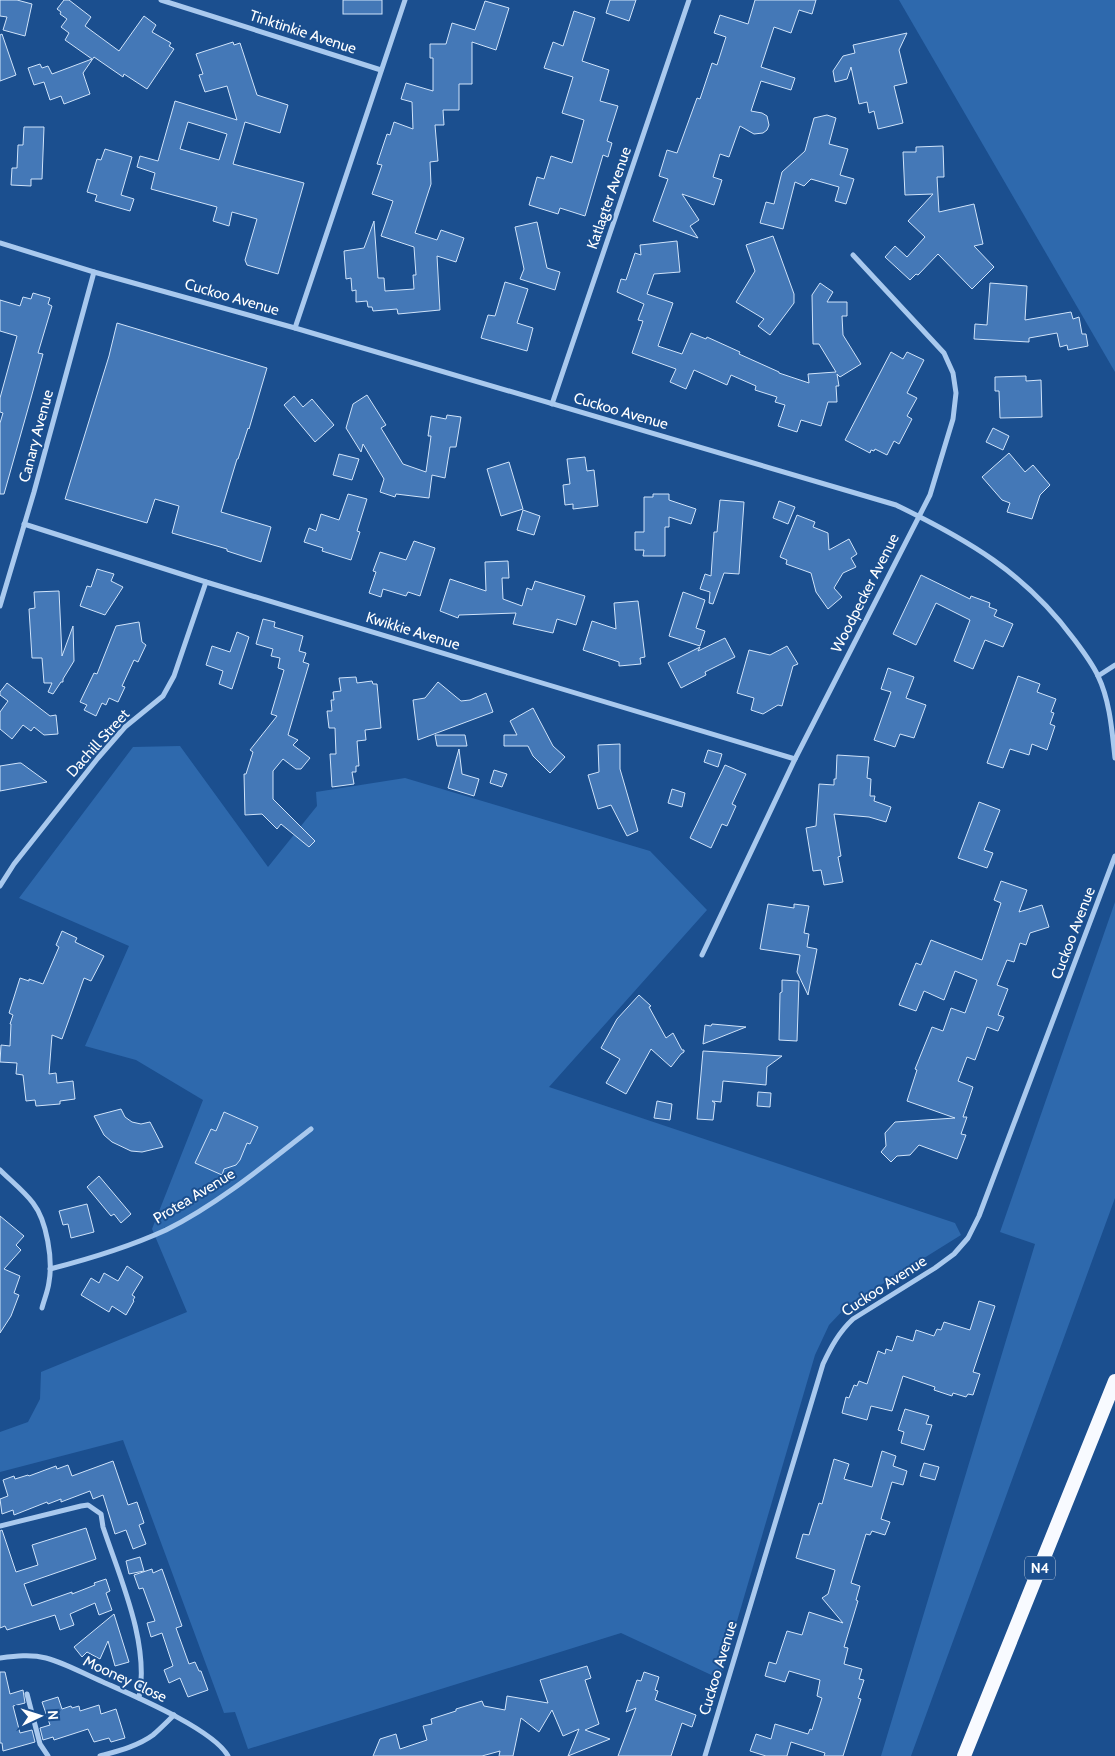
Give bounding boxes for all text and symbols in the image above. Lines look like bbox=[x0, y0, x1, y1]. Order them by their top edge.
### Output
street label: Tinktinkie Avenue bbox=[247, 6, 359, 58]
street label: Katlagter Avenue bbox=[583, 144, 635, 252]
street label: Cuckoo Avenue bbox=[183, 275, 282, 319]
street label: Canary Avenue bbox=[15, 387, 57, 484]
street label: Cuckoo Avenue bbox=[572, 389, 671, 433]
street label: Woodpecker Avenue bbox=[827, 530, 903, 655]
street label: Kwikkie Avenue bbox=[364, 608, 462, 654]
street label: Dachill Street bbox=[63, 705, 133, 781]
street label: Cuckoo Avenue bbox=[1047, 884, 1099, 982]
street label: Protea Avenue bbox=[150, 1164, 238, 1227]
street label: Cuckoo Avenue bbox=[838, 1252, 930, 1320]
road number: N4 bbox=[1025, 1556, 1055, 1580]
street label: Cuckoo Avenue bbox=[695, 1618, 741, 1717]
street label: Mooney Close bbox=[80, 1652, 170, 1706]
north arrow bbox=[15, 1691, 65, 1741]
text: N bbox=[44, 1710, 62, 1721]

